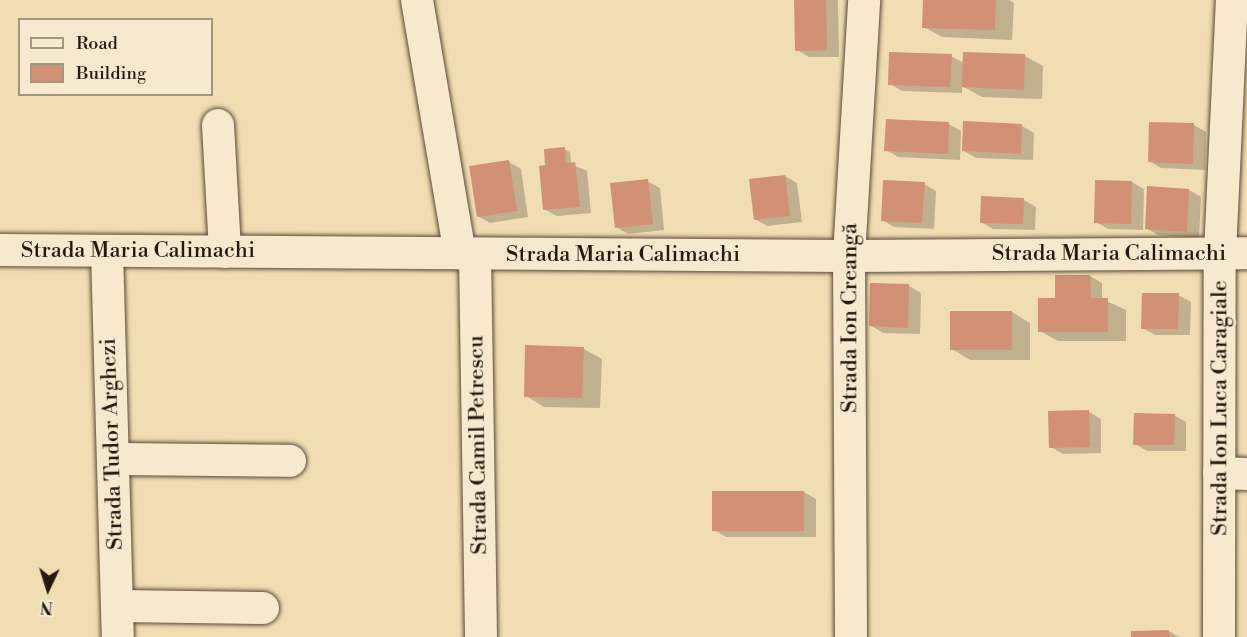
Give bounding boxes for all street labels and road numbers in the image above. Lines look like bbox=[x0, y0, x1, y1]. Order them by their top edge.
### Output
street label: Strada Ion Creangă bbox=[837, 223, 863, 413]
street label: Strada Maria Calimachi bbox=[21, 238, 255, 264]
street label: Strada Maria Calimachi bbox=[992, 241, 1226, 267]
street label: Strada Maria Calimachi bbox=[506, 242, 740, 268]
street label: Strada Ion Luca Caragiale bbox=[1207, 280, 1233, 536]
street label: Strada Camil Petrescu bbox=[463, 335, 493, 555]
street label: Strada Tudor Arghezi bbox=[95, 338, 129, 550]

